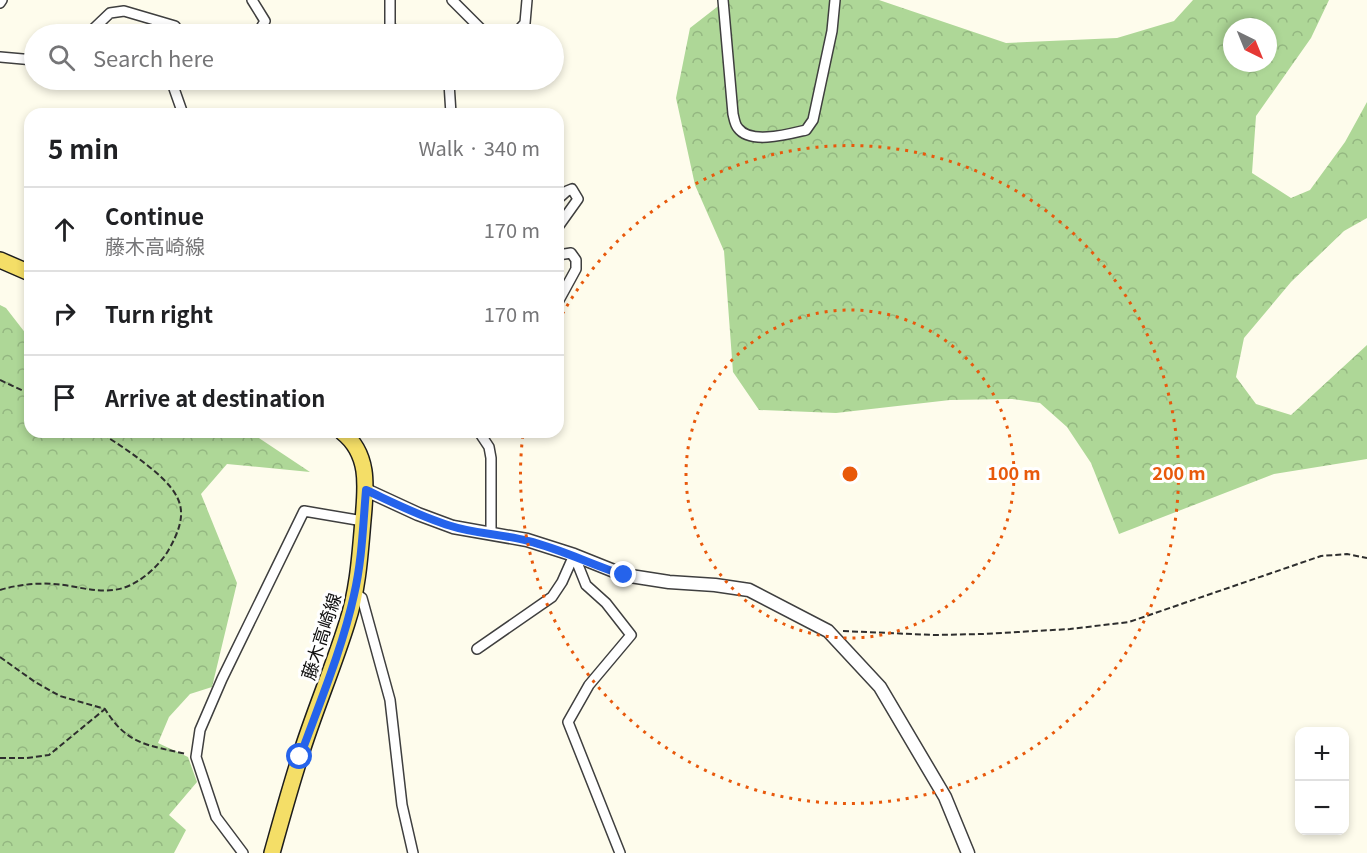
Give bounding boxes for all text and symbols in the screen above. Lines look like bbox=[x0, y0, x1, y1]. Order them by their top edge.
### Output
north arrow bbox=[1223, 18, 1277, 72]
search box bbox=[24, 24, 564, 90]
icon: search bbox=[45, 41, 78, 74]
text: Search here bbox=[93, 41, 214, 73]
text: 5 min bbox=[48, 129, 119, 166]
text: Walk · 340 m bbox=[418, 133, 540, 162]
text: Continue bbox=[105, 199, 204, 231]
icon: ahead bbox=[48, 213, 81, 246]
text: 170 m bbox=[484, 215, 540, 244]
text: 藤木高崎線 bbox=[105, 231, 205, 260]
icon: right bbox=[48, 297, 81, 330]
text: Turn right bbox=[105, 297, 213, 329]
text: 170 m bbox=[484, 299, 540, 328]
icon: arrive bbox=[48, 381, 81, 414]
text: Arrive at destination bbox=[105, 381, 325, 413]
text: 100 m bbox=[987, 459, 1041, 485]
text: 200 m bbox=[1152, 459, 1206, 485]
centre of rings bbox=[840, 464, 860, 484]
route end bbox=[610, 561, 636, 587]
street label: 藤木高崎線 bbox=[294, 589, 346, 683]
map controls bbox=[1295, 727, 1349, 835]
button: + bbox=[1295, 727, 1349, 781]
route start bbox=[286, 743, 312, 769]
button: − bbox=[1295, 781, 1349, 835]

